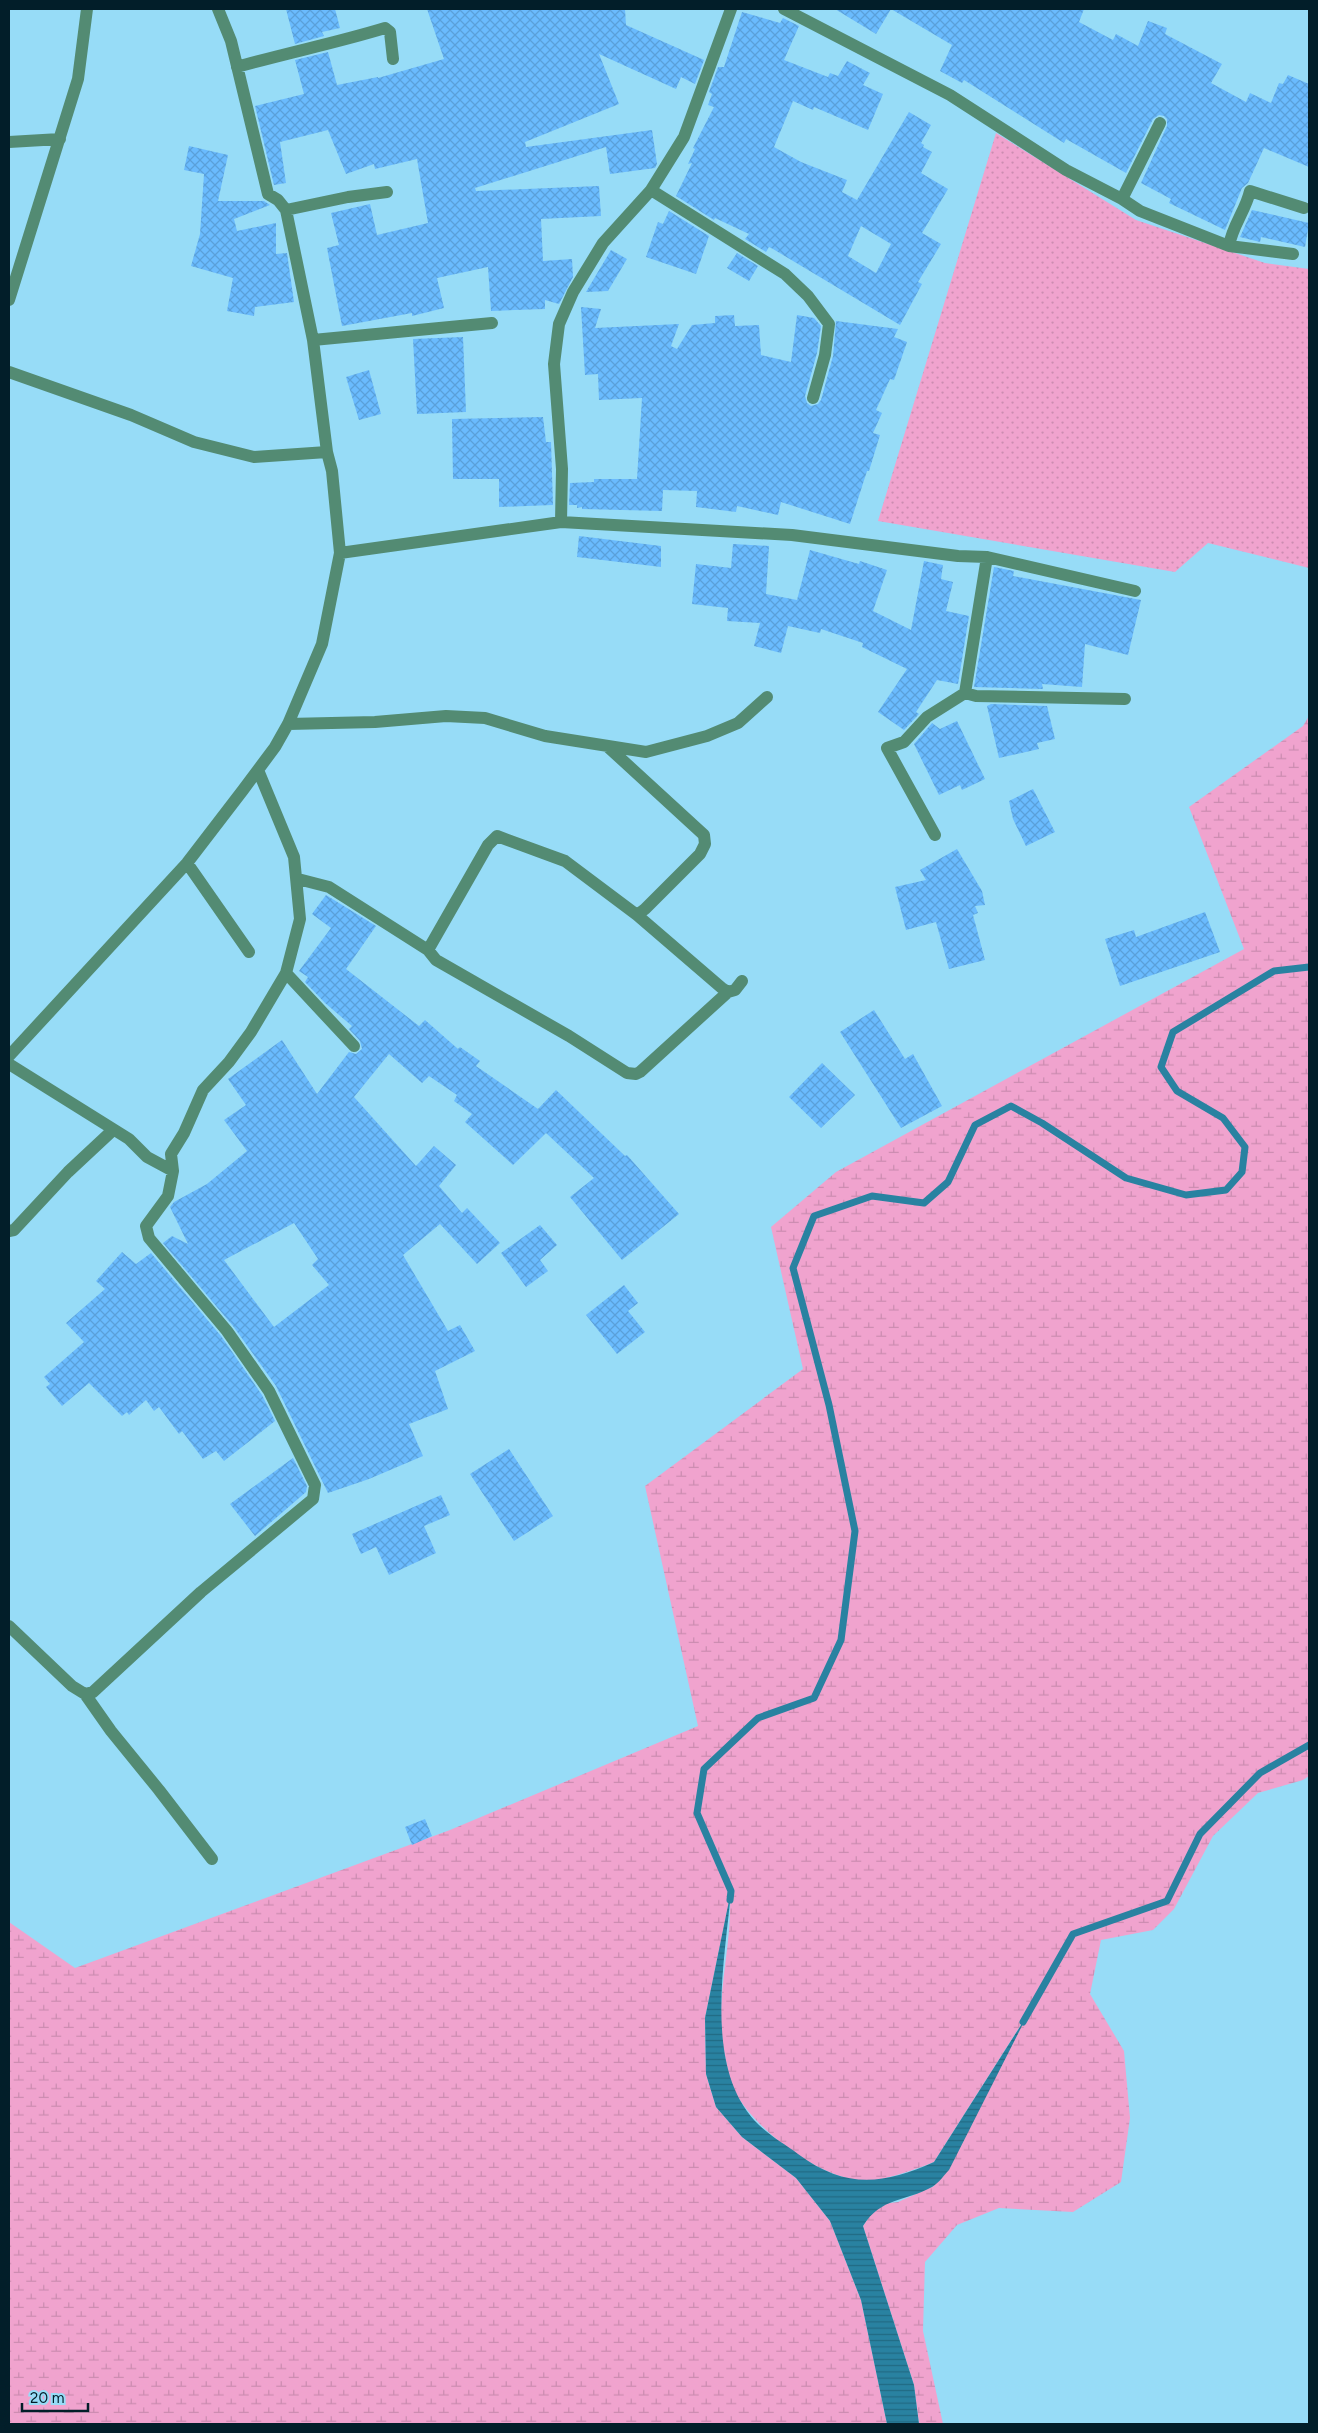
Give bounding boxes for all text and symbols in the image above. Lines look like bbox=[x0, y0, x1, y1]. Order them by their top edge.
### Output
scale bar bbox=[22, 2380, 89, 2412]
text: 20 m bbox=[30, 2389, 64, 2407]

